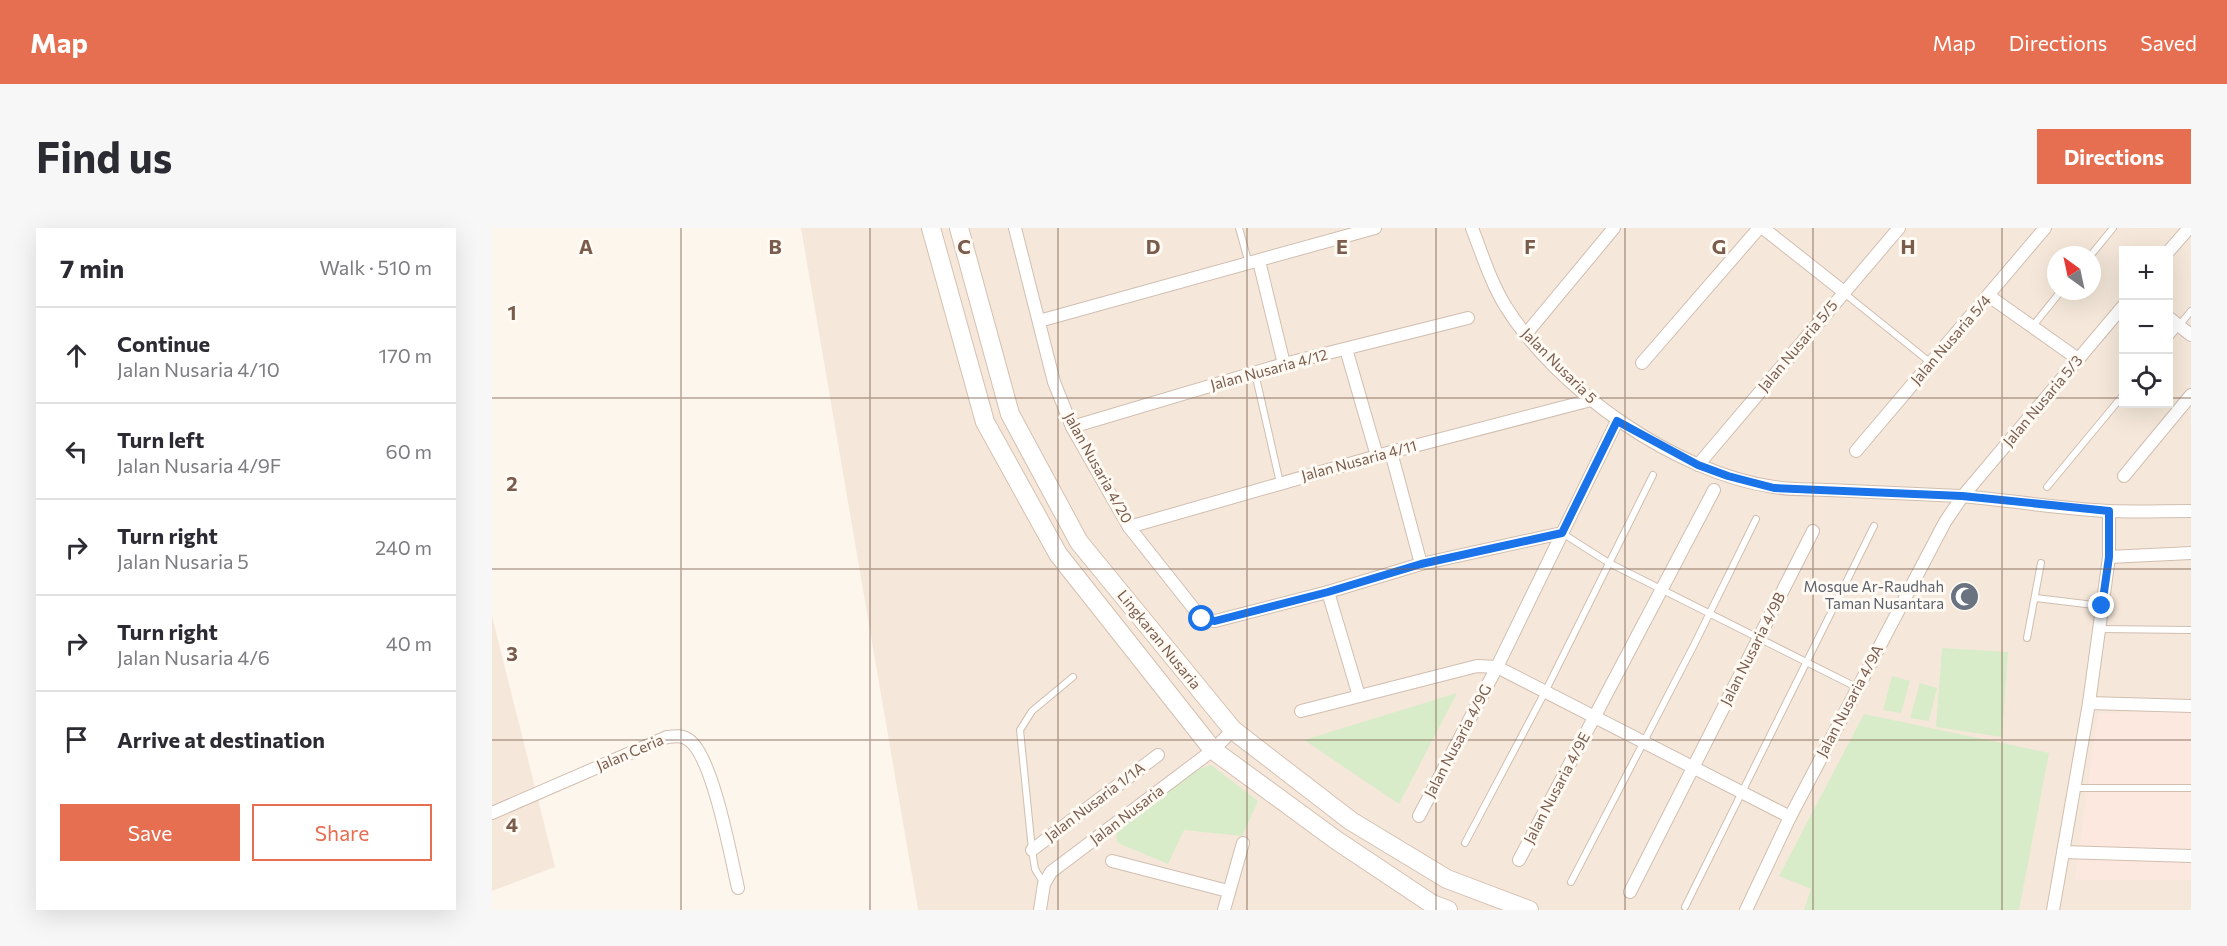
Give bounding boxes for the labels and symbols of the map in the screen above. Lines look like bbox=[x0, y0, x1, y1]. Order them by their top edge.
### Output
text: A bbox=[579, 234, 593, 258]
text: B bbox=[768, 234, 782, 258]
text: C bbox=[957, 234, 971, 258]
text: D bbox=[1146, 234, 1160, 258]
text: E bbox=[1336, 234, 1348, 258]
text: F bbox=[1524, 234, 1536, 258]
text: G bbox=[1712, 234, 1726, 258]
text: H bbox=[1901, 234, 1916, 258]
north arrow bbox=[2047, 246, 2101, 300]
street label: Jalan Nusaria 5/4 bbox=[1906, 291, 1994, 388]
street label: Jalan Nusaria 5/5 bbox=[1754, 296, 1841, 395]
text: 1 bbox=[507, 300, 517, 324]
street label: Jalan Nusaria 5 bbox=[1518, 324, 1601, 407]
street label: Jalan Nusaria 4/12 bbox=[1208, 345, 1329, 393]
street label: Jalan Nusaria 5/3 bbox=[1999, 351, 2086, 450]
street label: Jalan Nusaria 4/20 bbox=[1061, 409, 1137, 526]
street label: Jalan Nusaria 4/11 bbox=[1299, 436, 1418, 484]
text: 2 bbox=[506, 471, 518, 495]
place label: Mosque Ar-Raudhah Taman Nusantara bbox=[1804, 577, 1944, 612]
mosque icon: Mosque Ar-Raudhah Taman Nusantara bbox=[1949, 580, 1981, 612]
street label: Lingkaran Nusaria bbox=[1114, 586, 1205, 693]
street label: Jalan Nusaria 4/9B bbox=[1716, 589, 1788, 708]
route end bbox=[2088, 592, 2114, 618]
route start bbox=[1188, 605, 1214, 631]
text: 3 bbox=[506, 641, 518, 665]
street label: Jalan Nusaria 4/9A bbox=[1812, 641, 1886, 760]
street label: Jalan Nusaria 4/9G bbox=[1420, 681, 1495, 800]
street label: Jalan Nusaria 4/9E bbox=[1519, 729, 1593, 846]
street label: Jalan Ceria bbox=[593, 730, 666, 774]
street label: Jalan Nusaria 1/1A bbox=[1042, 759, 1148, 845]
street label: Jalan Nusaria bbox=[1087, 782, 1167, 848]
text: 4 bbox=[506, 812, 518, 836]

